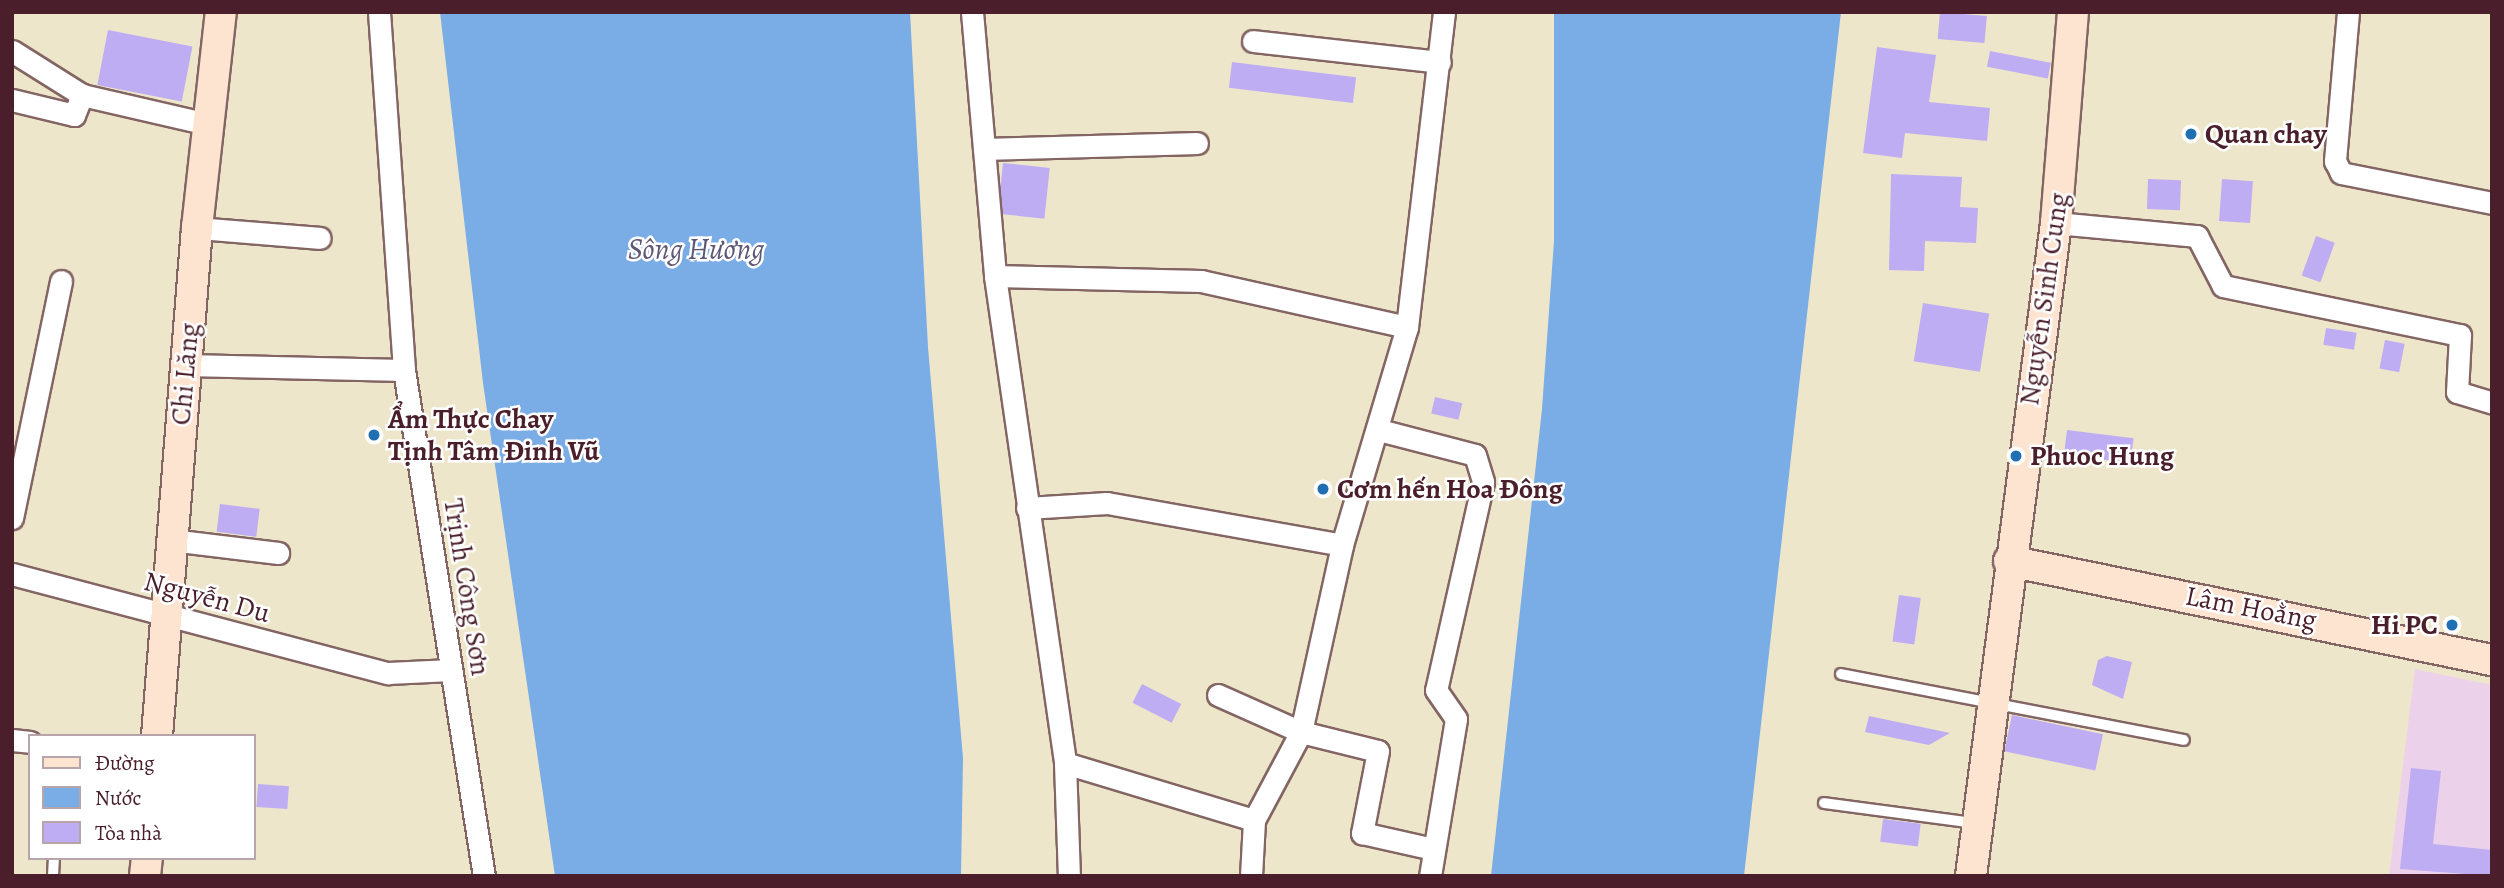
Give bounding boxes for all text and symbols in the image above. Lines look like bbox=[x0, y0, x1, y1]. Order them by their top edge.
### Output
place label: Quan chay bbox=[2205, 117, 2327, 151]
marker: Quan chay bbox=[2183, 126, 2199, 142]
street label: Nguyễn Sinh Cung bbox=[2012, 190, 2076, 408]
water label: Sông Hương bbox=[628, 231, 764, 267]
street label: Chi Lăng bbox=[164, 321, 206, 427]
place label: Ẩm Thực Chay Tịnh Tâm Đinh Vũ bbox=[388, 402, 599, 468]
marker: Ẩm Thực Chay Tịnh Tâm Đinh Vũ bbox=[366, 427, 382, 443]
place label: Phuoc Hung bbox=[2030, 439, 2174, 473]
marker: Phuoc Hung bbox=[2008, 448, 2024, 464]
place label: Cơm hến Hoa Đông bbox=[1337, 472, 1563, 506]
marker: Cơm hến Hoa Đông bbox=[1315, 481, 1331, 497]
street label: Trịnh Công Sơn bbox=[436, 496, 498, 678]
street label: Nguyễn Du bbox=[140, 564, 274, 630]
street label: Lâm Hoằng bbox=[2183, 579, 2319, 637]
place label: Hi PC bbox=[2371, 608, 2438, 642]
marker: Hi PC bbox=[2444, 617, 2460, 633]
legend bbox=[28, 734, 256, 860]
text: Đường bbox=[95, 749, 154, 777]
text: Nước bbox=[95, 784, 141, 812]
text: Tòa nhà bbox=[95, 819, 162, 847]

